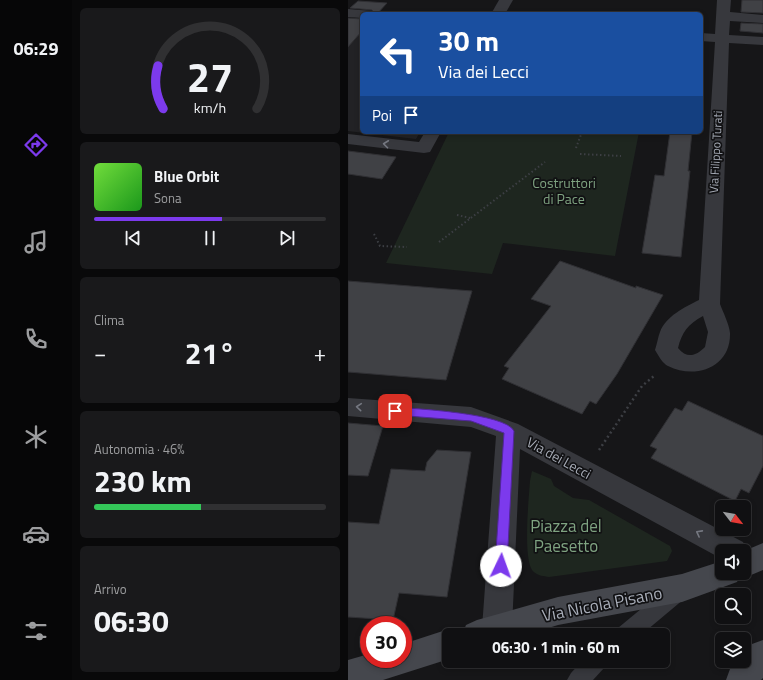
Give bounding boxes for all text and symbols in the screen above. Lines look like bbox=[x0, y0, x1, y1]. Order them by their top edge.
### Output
text: 30 m bbox=[438, 19, 499, 62]
icon: left bbox=[372, 28, 424, 80]
text: 06:29 bbox=[14, 35, 58, 62]
text: 27 bbox=[187, 45, 233, 108]
text: Via dei Lecci bbox=[438, 58, 529, 85]
text: km/h bbox=[194, 97, 226, 119]
text: Poi bbox=[372, 104, 392, 127]
icon: arrive bbox=[400, 104, 422, 126]
street label: Via Filippo Turati bbox=[704, 110, 727, 194]
icon: directions bbox=[22, 131, 50, 159]
one-way arrow bbox=[383, 139, 389, 148]
text: Blue Orbit bbox=[154, 165, 219, 188]
park label: Costruttori di Pace bbox=[532, 172, 596, 209]
text: Sona bbox=[154, 188, 181, 208]
icon: previous bbox=[122, 227, 144, 249]
icon: pause bbox=[199, 227, 221, 249]
icon: next bbox=[276, 227, 298, 249]
icon: music bbox=[22, 228, 50, 256]
text: Clima bbox=[94, 310, 124, 330]
icon: phone bbox=[22, 325, 50, 353]
text: 21° bbox=[185, 330, 235, 376]
text: − bbox=[94, 336, 106, 370]
text: + bbox=[314, 336, 326, 370]
pin bbox=[378, 394, 412, 428]
icon: arrive bbox=[384, 400, 406, 422]
one-way arrow bbox=[356, 403, 362, 412]
icon: climate bbox=[22, 423, 50, 451]
street label: Via dei Lecci bbox=[523, 431, 595, 484]
text: Autonomia · 46% bbox=[94, 439, 185, 459]
text: 230 km bbox=[94, 458, 192, 504]
north arrow bbox=[715, 500, 751, 536]
map controls bbox=[715, 500, 751, 668]
park label: Piazza del Paesetto bbox=[530, 513, 602, 559]
icon: car bbox=[22, 520, 50, 548]
one-way arrow bbox=[695, 530, 703, 537]
button: sound bbox=[715, 544, 751, 580]
position arrow bbox=[480, 545, 522, 587]
text: Arrivo bbox=[94, 579, 127, 599]
street label: Via Nicola Pisano bbox=[540, 580, 664, 628]
button: search bbox=[715, 588, 751, 624]
text: 06:30 bbox=[94, 598, 169, 644]
speed limit sign: 30 bbox=[360, 616, 412, 668]
icon: filters bbox=[22, 617, 50, 645]
button: layers bbox=[715, 632, 751, 668]
text: 06:30 · 1 min · 60 m bbox=[492, 636, 620, 659]

